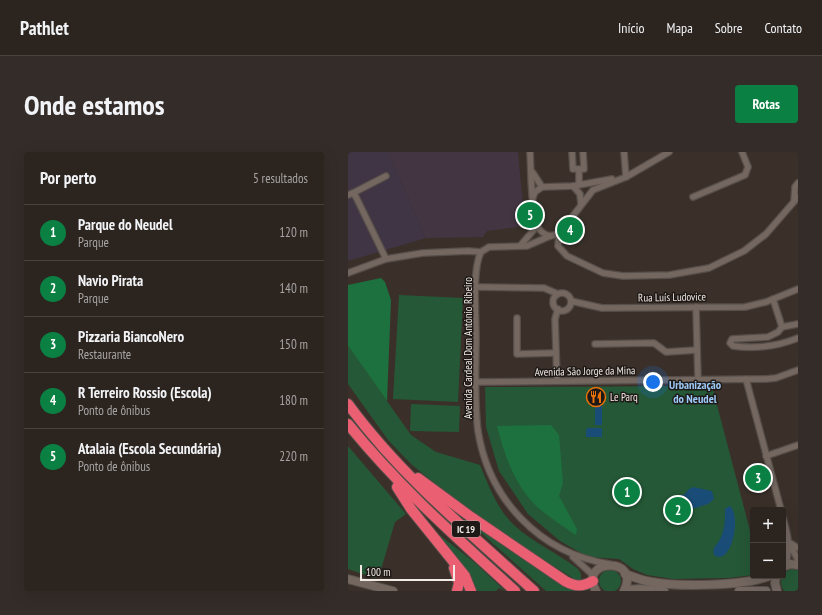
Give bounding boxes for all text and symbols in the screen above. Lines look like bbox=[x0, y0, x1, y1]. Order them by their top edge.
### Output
text: Pathlet bbox=[20, 16, 69, 40]
text: Início bbox=[618, 19, 645, 37]
text: Mapa bbox=[667, 19, 693, 37]
text: Sobre bbox=[715, 19, 743, 37]
text: Contato bbox=[765, 19, 802, 37]
button: Rotas bbox=[735, 85, 798, 123]
text: Onde estamos bbox=[24, 86, 165, 123]
text: Por perto bbox=[40, 167, 96, 189]
text: 5 resultados bbox=[253, 170, 308, 187]
pin: 5 bbox=[517, 200, 543, 230]
text: Parque do Neudel bbox=[78, 215, 173, 234]
pin: 4 bbox=[557, 215, 583, 245]
text: 1 bbox=[50, 224, 56, 241]
text: 120 m bbox=[279, 224, 308, 241]
text: Parque bbox=[78, 234, 109, 251]
text: Navio Pirata bbox=[78, 271, 143, 290]
street label: Avenida Cardeal Dom António Ribeiro bbox=[461, 277, 475, 419]
text: 2 bbox=[50, 280, 56, 297]
text: 140 m bbox=[279, 280, 308, 297]
street label: Rua Luís Ludovice bbox=[638, 289, 707, 305]
text: Parque bbox=[78, 290, 109, 307]
text: Pizzaria BiancoNero bbox=[78, 327, 184, 346]
text: 3 bbox=[50, 336, 56, 353]
text: 150 m bbox=[279, 336, 308, 353]
text: Restaurante bbox=[78, 346, 131, 363]
street label: Avenida São Jorge da Mina bbox=[535, 363, 635, 379]
your location bbox=[643, 372, 663, 392]
district label: Urbanização do Neudel bbox=[669, 377, 722, 406]
text: R Terreiro Rossio (Escola) bbox=[78, 383, 212, 402]
restaurant icon: Le Parq bbox=[585, 386, 607, 408]
place label: Le Parq bbox=[610, 390, 638, 404]
text: 4 bbox=[50, 392, 56, 409]
text: 180 m bbox=[279, 392, 308, 409]
text: Ponto de ônibus bbox=[78, 402, 150, 419]
text: Atalaia (Escola Secundária) bbox=[78, 439, 221, 458]
text: 5 bbox=[50, 448, 56, 465]
text: 220 m bbox=[279, 448, 308, 465]
text: Ponto de ônibus bbox=[78, 458, 150, 475]
pin: 3 bbox=[745, 463, 771, 493]
pin: 1 bbox=[614, 477, 640, 507]
pin: 2 bbox=[665, 495, 691, 525]
map controls bbox=[750, 507, 786, 579]
button: + bbox=[750, 507, 786, 543]
road number: IC 19 bbox=[452, 521, 480, 537]
button: − bbox=[750, 543, 786, 579]
scale bar bbox=[360, 563, 455, 582]
text: 100 m bbox=[366, 565, 390, 579]

